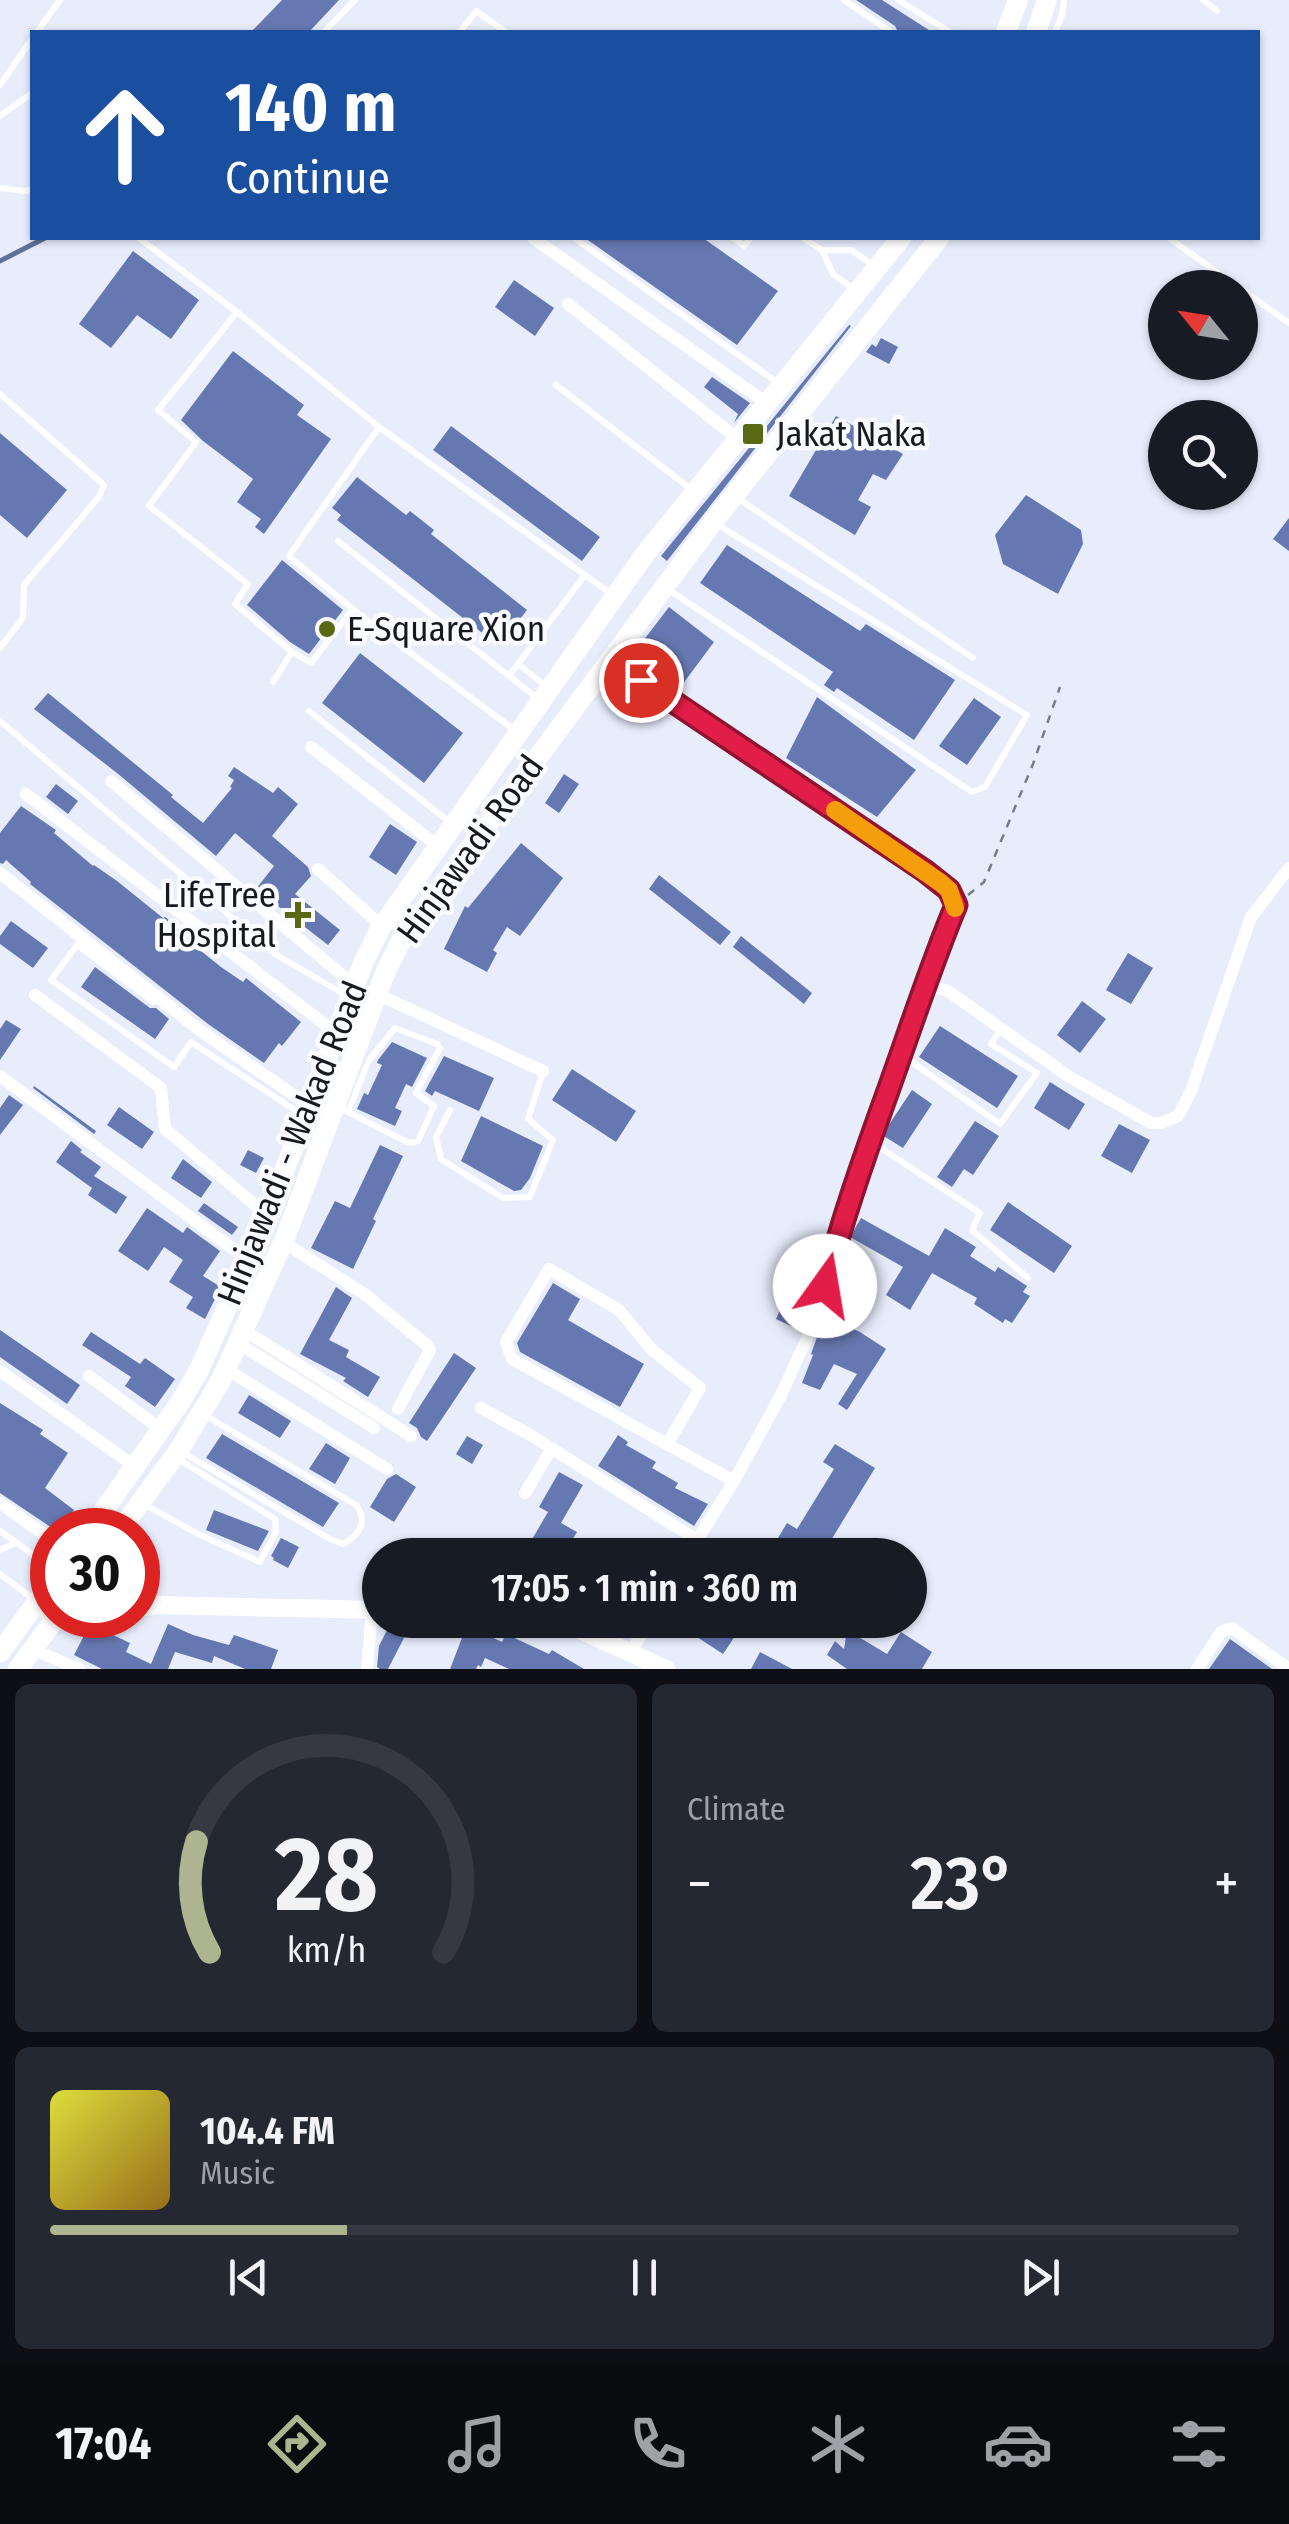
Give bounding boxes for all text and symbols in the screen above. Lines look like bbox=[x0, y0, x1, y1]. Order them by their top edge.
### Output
text: 140 m bbox=[225, 66, 397, 150]
icon: ahead bbox=[60, 70, 190, 200]
text: Continue bbox=[225, 151, 390, 205]
north arrow bbox=[1148, 270, 1258, 380]
map controls bbox=[1148, 270, 1258, 510]
button: search bbox=[1148, 400, 1258, 510]
place label: Jakat Naka bbox=[776, 413, 927, 455]
marker: Jakat Naka bbox=[740, 421, 766, 447]
place label: E-Square Xion bbox=[347, 608, 545, 650]
marker: E-Square Xion bbox=[316, 618, 338, 640]
pin bbox=[599, 638, 684, 723]
icon: arrive bbox=[614, 653, 669, 708]
street label: Hinjawadi Road bbox=[388, 747, 552, 951]
place label: LifeTree Hospital bbox=[157, 874, 276, 956]
marker: LifeTree Hospital bbox=[285, 902, 311, 928]
street label: Hinjawadi - Wakad Road bbox=[208, 975, 376, 1311]
position arrow bbox=[773, 1234, 877, 1338]
speed limit sign: 30 bbox=[30, 1508, 160, 1638]
text: 17:05 · 1 min · 360 m bbox=[491, 1565, 798, 1611]
text: Climate bbox=[687, 1790, 786, 1828]
text: 28 bbox=[273, 1813, 378, 1938]
text: 23° bbox=[911, 1839, 1015, 1929]
text: − bbox=[687, 1851, 712, 1917]
text: + bbox=[1214, 1851, 1239, 1917]
text: km/h bbox=[286, 1929, 366, 1971]
text: 104.4 FM bbox=[200, 2108, 335, 2154]
text: Music bbox=[200, 2154, 275, 2192]
icon: previous bbox=[221, 2250, 276, 2305]
icon: pause bbox=[617, 2250, 672, 2305]
icon: next bbox=[1013, 2250, 1068, 2305]
icon: directions bbox=[262, 2409, 332, 2479]
icon: music bbox=[442, 2409, 512, 2479]
icon: phone bbox=[623, 2409, 693, 2479]
icon: climate bbox=[803, 2409, 873, 2479]
icon: car bbox=[983, 2409, 1053, 2479]
icon: filters bbox=[1164, 2409, 1234, 2479]
text: 17:04 bbox=[55, 2417, 151, 2471]

